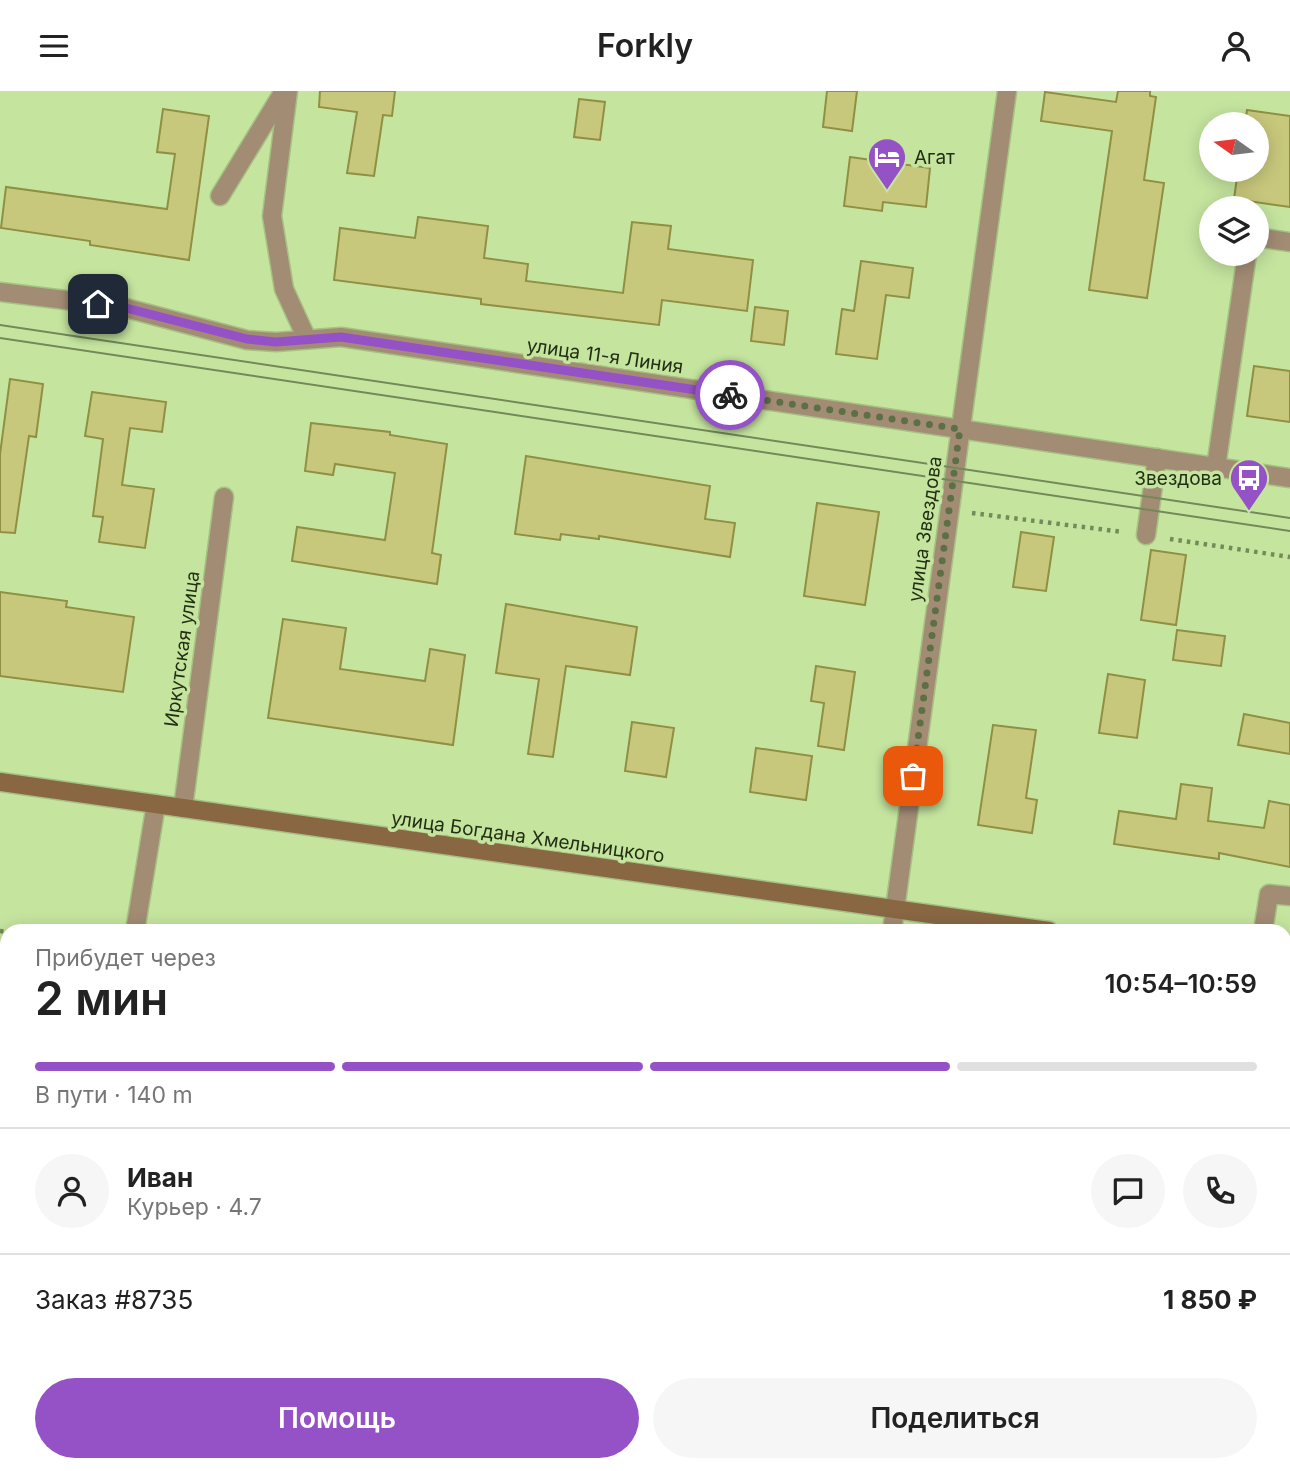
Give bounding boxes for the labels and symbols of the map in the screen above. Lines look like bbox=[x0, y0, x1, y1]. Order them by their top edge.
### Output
north arrow bbox=[1199, 112, 1269, 182]
hotel icon: Агат bbox=[866, 136, 908, 191]
place label: Агат bbox=[914, 146, 955, 169]
pin bbox=[68, 274, 128, 334]
street label: улица 11-я Линия bbox=[525, 334, 685, 378]
courier bbox=[695, 360, 765, 430]
street label: улица Звездова bbox=[903, 455, 947, 603]
bus stop icon: Звездова bbox=[1228, 457, 1270, 512]
place label: Звездова bbox=[1134, 467, 1222, 490]
street label: Иркутская улица bbox=[160, 569, 204, 729]
pin bbox=[883, 746, 943, 806]
street label: улица Богдана Хмельницкого bbox=[390, 806, 666, 868]

